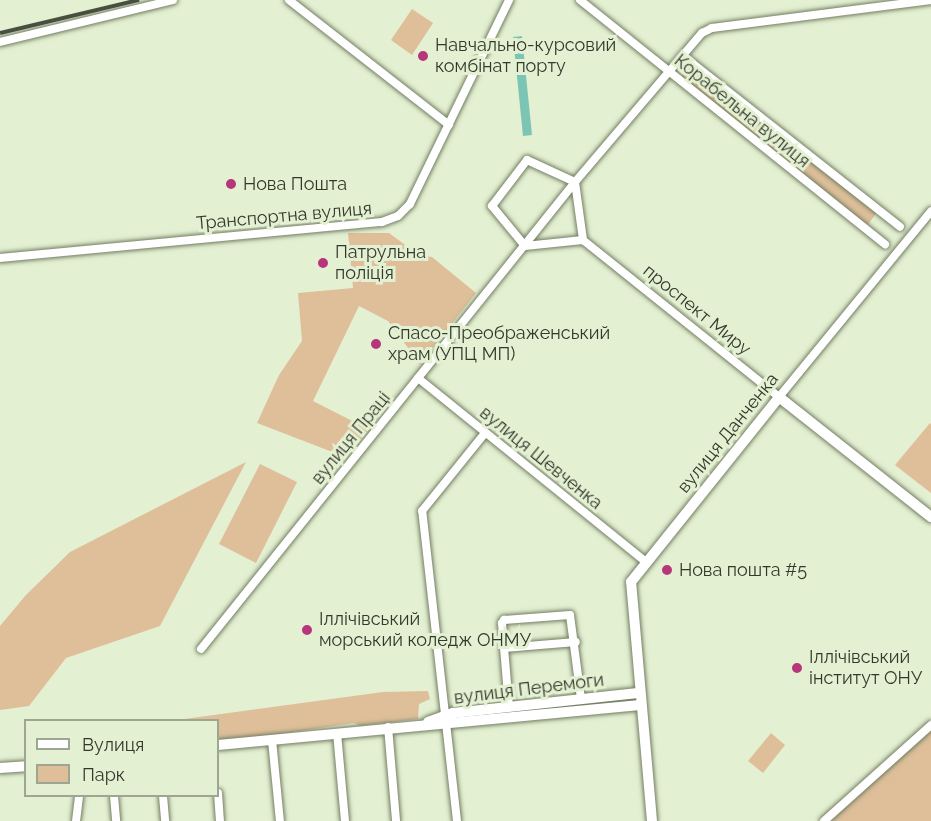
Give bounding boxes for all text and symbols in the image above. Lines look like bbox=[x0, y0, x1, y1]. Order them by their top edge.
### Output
place label: Навчально-курсовий комбінат порту bbox=[435, 35, 616, 78]
marker: Навчально-курсовий комбінат порту bbox=[416, 49, 430, 63]
street label: Корабельна вулиця bbox=[670, 50, 814, 172]
place label: Нова Пошта bbox=[243, 173, 347, 195]
marker: Нова Пошта bbox=[224, 177, 238, 191]
street label: Транспортна вулиця bbox=[195, 198, 373, 234]
place label: Патрульна поліція bbox=[335, 242, 426, 284]
marker: Патрульна поліція bbox=[316, 256, 330, 270]
street label: проспект Миру bbox=[639, 260, 755, 360]
place label: Спасо-Преображенський храм (УПЦ МП) bbox=[388, 323, 610, 366]
marker: Спасо-Преображенський храм (УПЦ МП) bbox=[369, 337, 383, 351]
street label: вулиця Данченка bbox=[673, 369, 783, 497]
street label: вулиця Праці bbox=[307, 387, 395, 489]
street label: вулиця Шевченка bbox=[475, 402, 607, 514]
place label: Нова пошта #5 bbox=[679, 559, 807, 581]
marker: Нова пошта #5 bbox=[660, 563, 674, 577]
place label: Іллічівський морський коледж ОНМУ bbox=[319, 609, 531, 652]
marker: Іллічівський морський коледж ОНМУ bbox=[300, 623, 314, 637]
place label: Іллічівський інститут ОНУ bbox=[809, 647, 922, 690]
marker: Іллічівський інститут ОНУ bbox=[790, 661, 804, 675]
street label: вулиця Перемоги bbox=[453, 669, 605, 709]
legend bbox=[24, 719, 219, 797]
text: Вулиця bbox=[82, 734, 144, 755]
text: Парк bbox=[82, 764, 125, 785]

